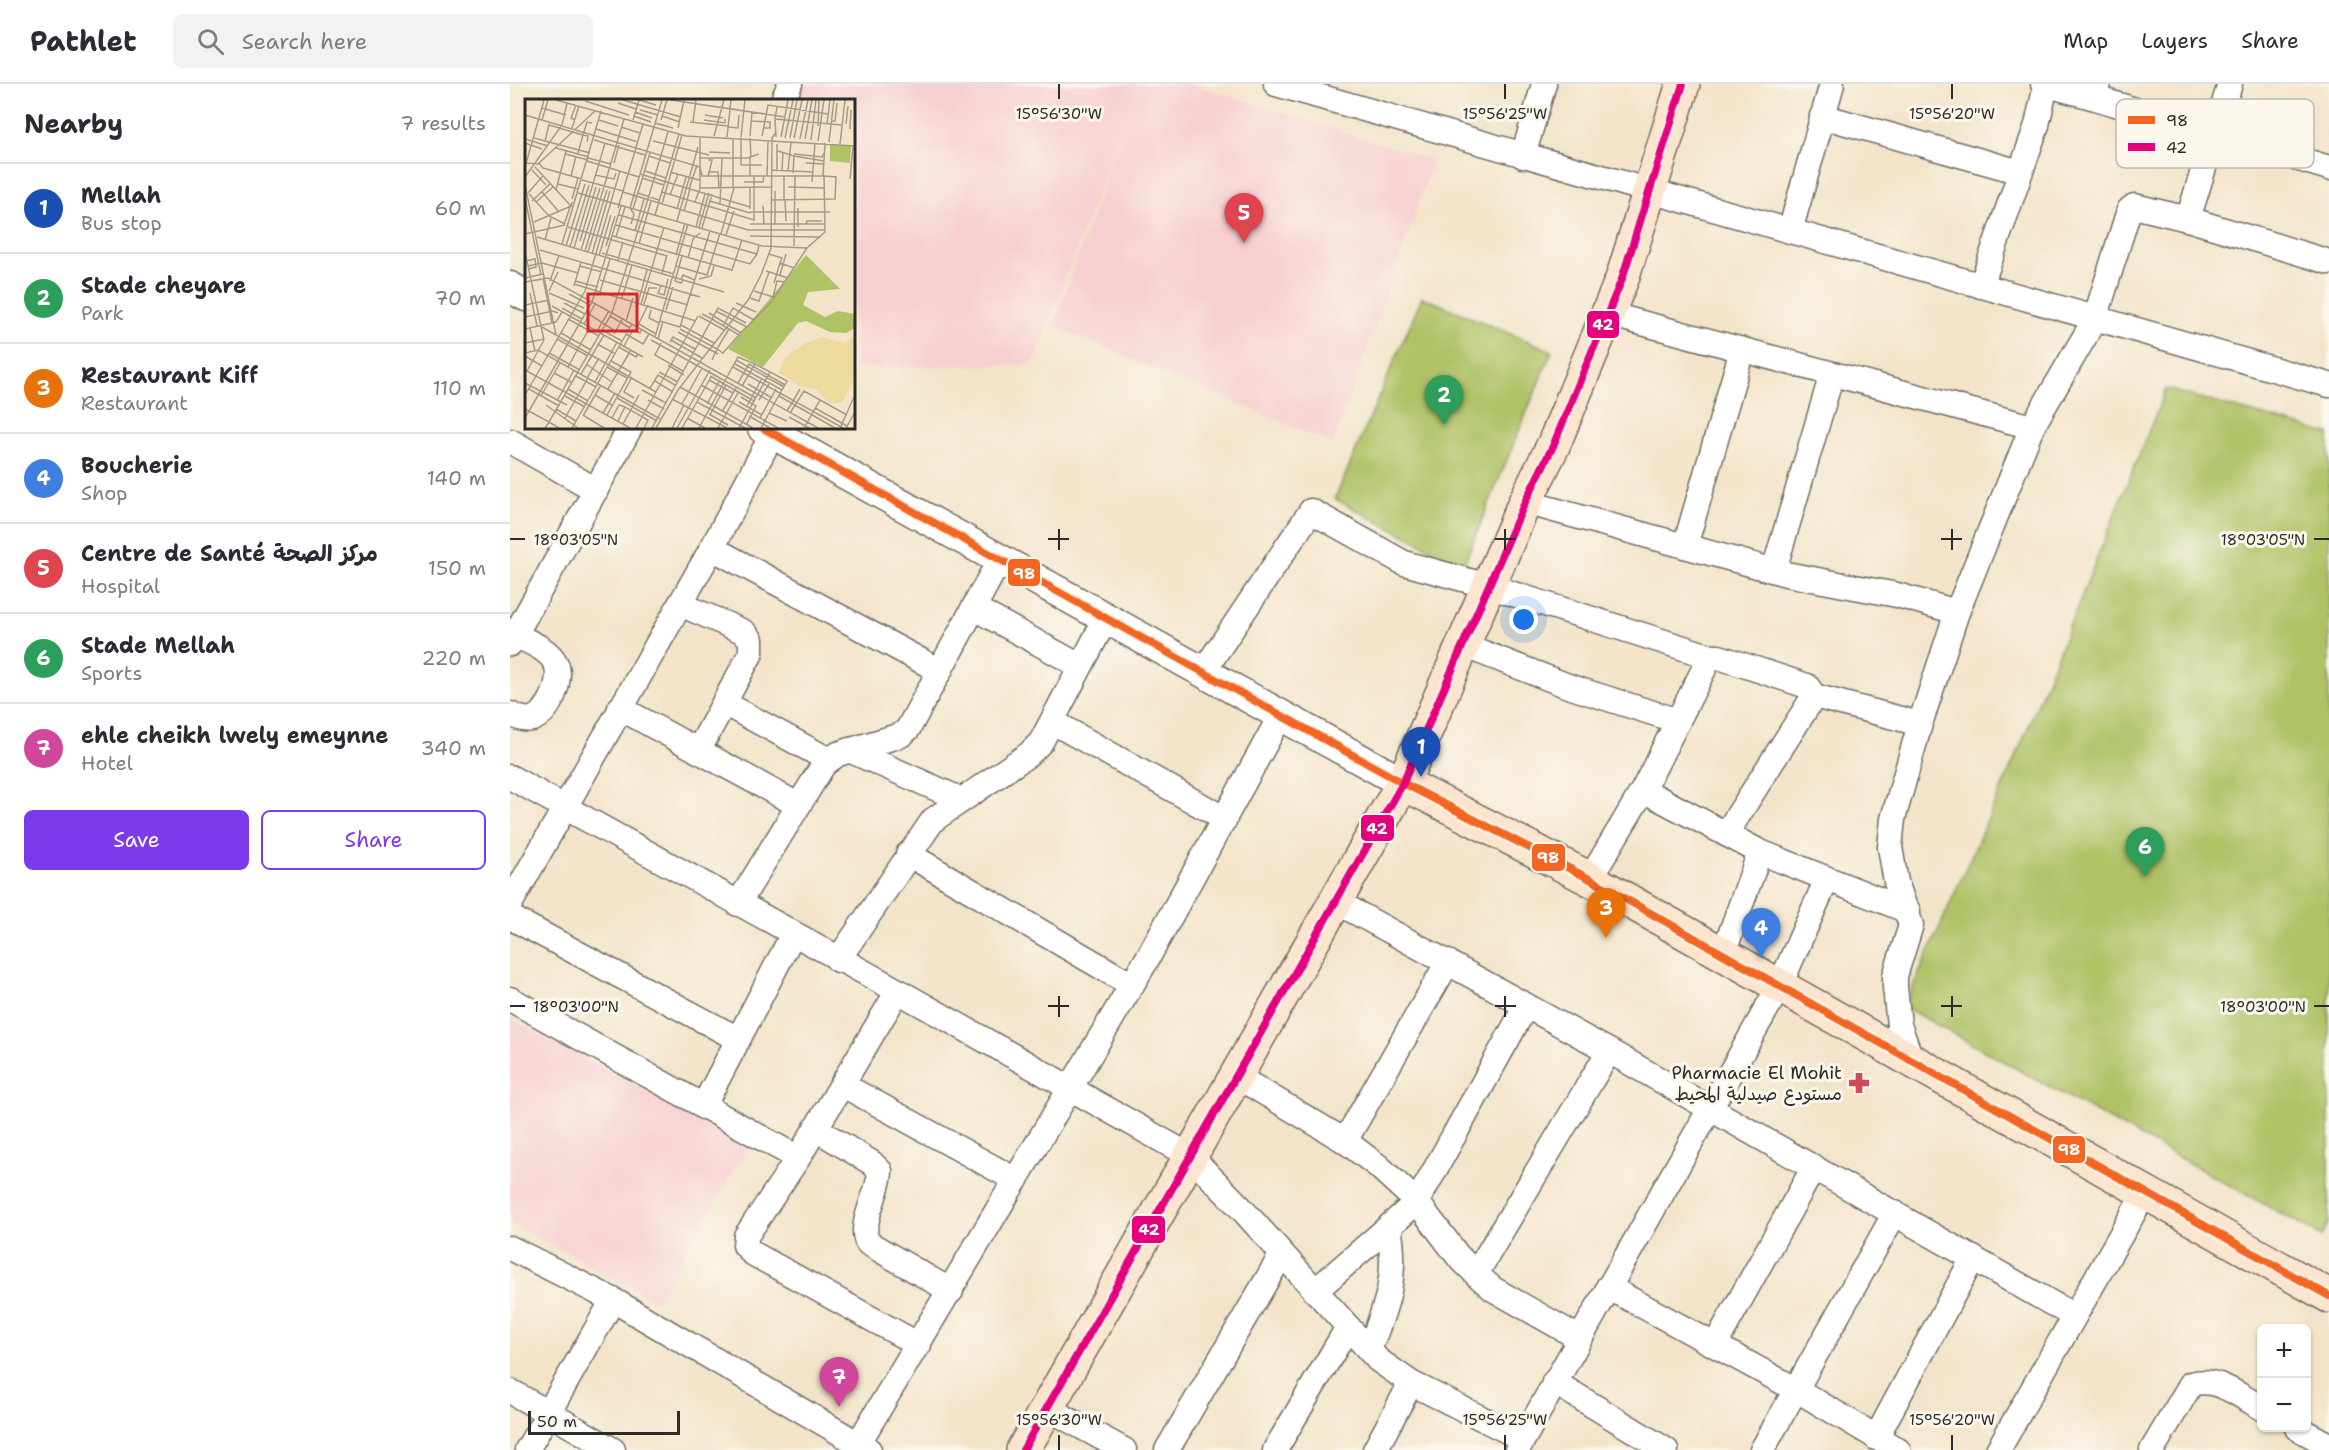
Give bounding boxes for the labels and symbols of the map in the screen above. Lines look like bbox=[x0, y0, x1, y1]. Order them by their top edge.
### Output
inset map bbox=[525, 99, 855, 429]
legend bbox=[2116, 99, 2314, 168]
text: 15°56'30"W bbox=[1016, 104, 1102, 124]
text: 15°56'25"W bbox=[1463, 104, 1547, 124]
text: 15°56'20"W bbox=[1909, 104, 1995, 124]
text: 98 bbox=[2166, 110, 2188, 131]
text: 42 bbox=[2166, 137, 2187, 158]
pin: 5 bbox=[1224, 194, 1264, 243]
line badge: 42 bbox=[1586, 310, 1620, 339]
text: 42 bbox=[1592, 314, 1614, 335]
pin: 2 bbox=[1424, 376, 1464, 425]
text: 18°03'05"N bbox=[534, 530, 618, 550]
text: 18°03'05"N bbox=[2221, 530, 2305, 550]
line badge: 98 bbox=[1007, 558, 1041, 587]
text: 98 bbox=[1013, 563, 1035, 584]
your location bbox=[1509, 605, 1538, 634]
pin: 1 bbox=[1402, 728, 1440, 777]
line badge: 42 bbox=[1360, 814, 1395, 842]
text: 42 bbox=[1366, 818, 1388, 839]
pin: 6 bbox=[2126, 828, 2164, 877]
line badge: 98 bbox=[1531, 843, 1566, 872]
text: 98 bbox=[1537, 847, 1559, 868]
pin: 3 bbox=[1586, 888, 1626, 938]
pin: 4 bbox=[1742, 908, 1780, 958]
text: 18°03'00"N bbox=[533, 997, 619, 1017]
text: 18°03'00"N bbox=[2220, 997, 2306, 1017]
place label: Pharmacie El Mohit مستودع صيدلية المحيط bbox=[1671, 1061, 1842, 1106]
pharmacy icon: Pharmacie El Mohit مستودع صيدلية المحيط bbox=[1847, 1071, 1871, 1095]
line badge: 98 bbox=[2052, 1135, 2086, 1164]
text: 98 bbox=[2058, 1139, 2080, 1160]
line badge: 42 bbox=[1131, 1215, 1166, 1244]
text: 42 bbox=[1138, 1219, 1160, 1240]
pin: 7 bbox=[820, 1358, 858, 1407]
scale bar bbox=[528, 1408, 680, 1436]
text: 15°56'30"W bbox=[1016, 1410, 1102, 1430]
text: 15°56'25"W bbox=[1463, 1410, 1547, 1430]
text: 15°56'20"W bbox=[1909, 1410, 1995, 1430]

